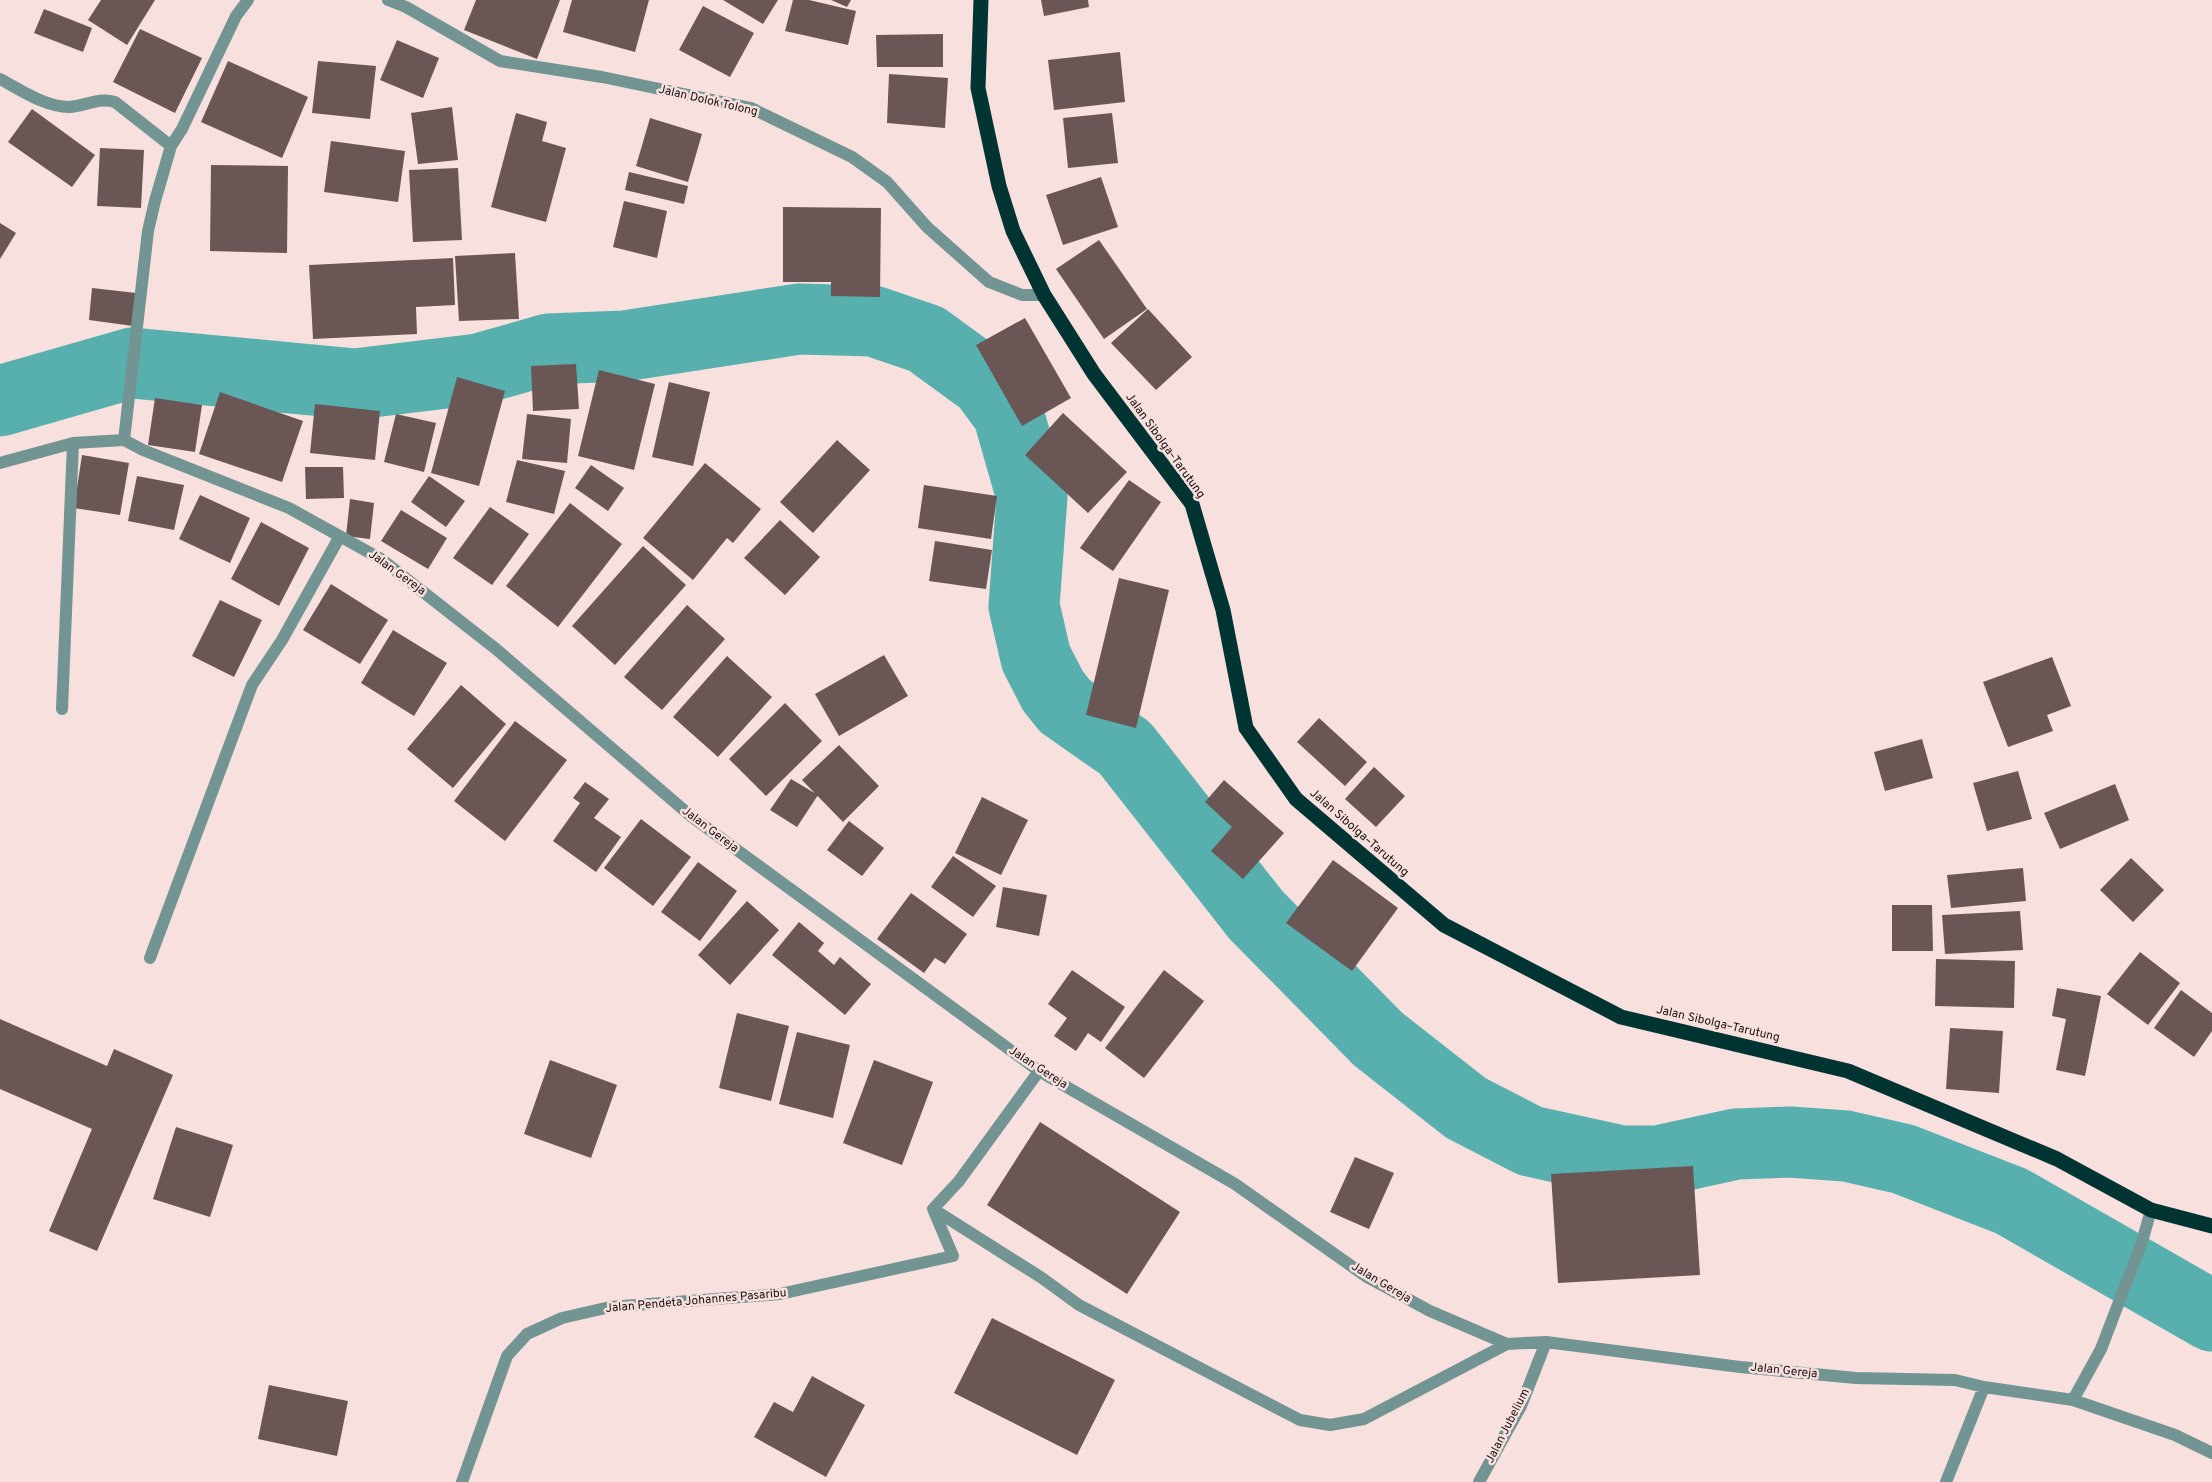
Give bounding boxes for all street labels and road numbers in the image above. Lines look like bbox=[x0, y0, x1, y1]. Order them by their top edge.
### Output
street label: Jalan Dolok Tolong bbox=[657, 82, 759, 120]
street label: Jalan Sibolga–Tarutung bbox=[1121, 390, 1209, 502]
street label: Jalan Gereja bbox=[365, 547, 429, 599]
street label: Jalan Sibolga–Tarutung bbox=[1306, 785, 1412, 881]
street label: Jalan Gereja bbox=[678, 803, 742, 857]
street label: Jalan Sibolga–Tarutung bbox=[1655, 1002, 1781, 1046]
street label: Jalan Gereja bbox=[1006, 1043, 1070, 1093]
street label: Jalan Gereja bbox=[1348, 1259, 1414, 1307]
street label: Jalan Pendeta Johannes Pasaribu bbox=[605, 1285, 787, 1317]
street label: Jalan Gereja bbox=[1750, 1360, 1818, 1382]
street label: Jalan Jubelium bbox=[1482, 1386, 1534, 1466]

